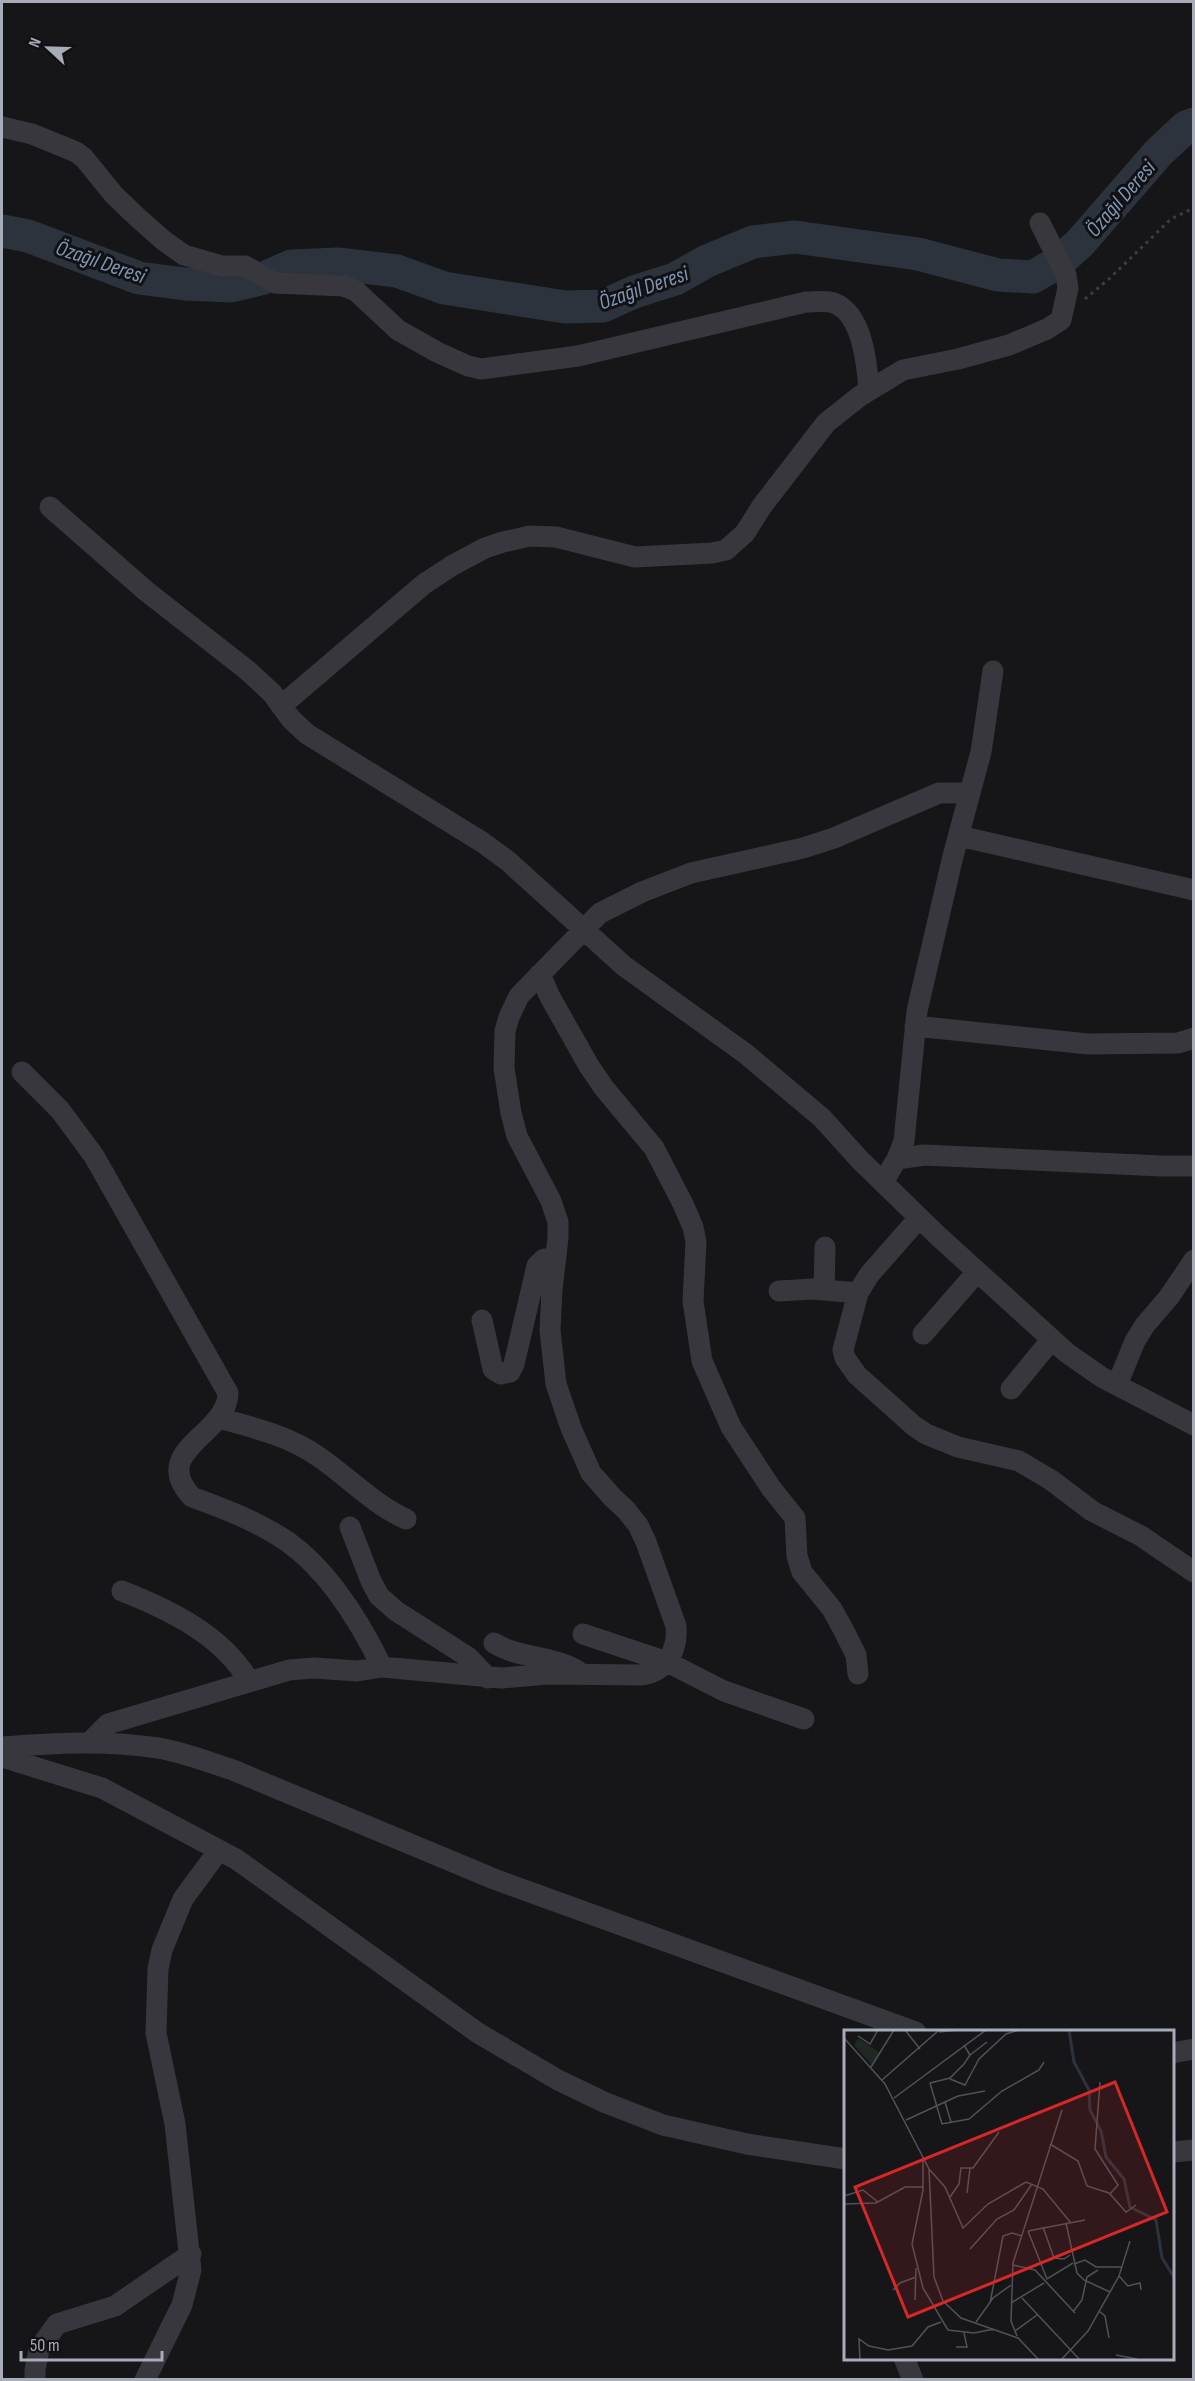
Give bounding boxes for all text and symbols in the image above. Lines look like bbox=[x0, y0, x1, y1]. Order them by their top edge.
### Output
north arrow bbox=[18, 18, 78, 78]
text: N bbox=[25, 35, 46, 50]
water label: Özağıl Deresi bbox=[1081, 154, 1162, 243]
water label: Özağıl Deresi bbox=[52, 235, 150, 291]
water label: Özağıl Deresi bbox=[595, 260, 693, 316]
inset map bbox=[844, 2030, 1174, 2360]
scale bar bbox=[21, 2324, 162, 2362]
text: 50 m bbox=[30, 2335, 60, 2356]

